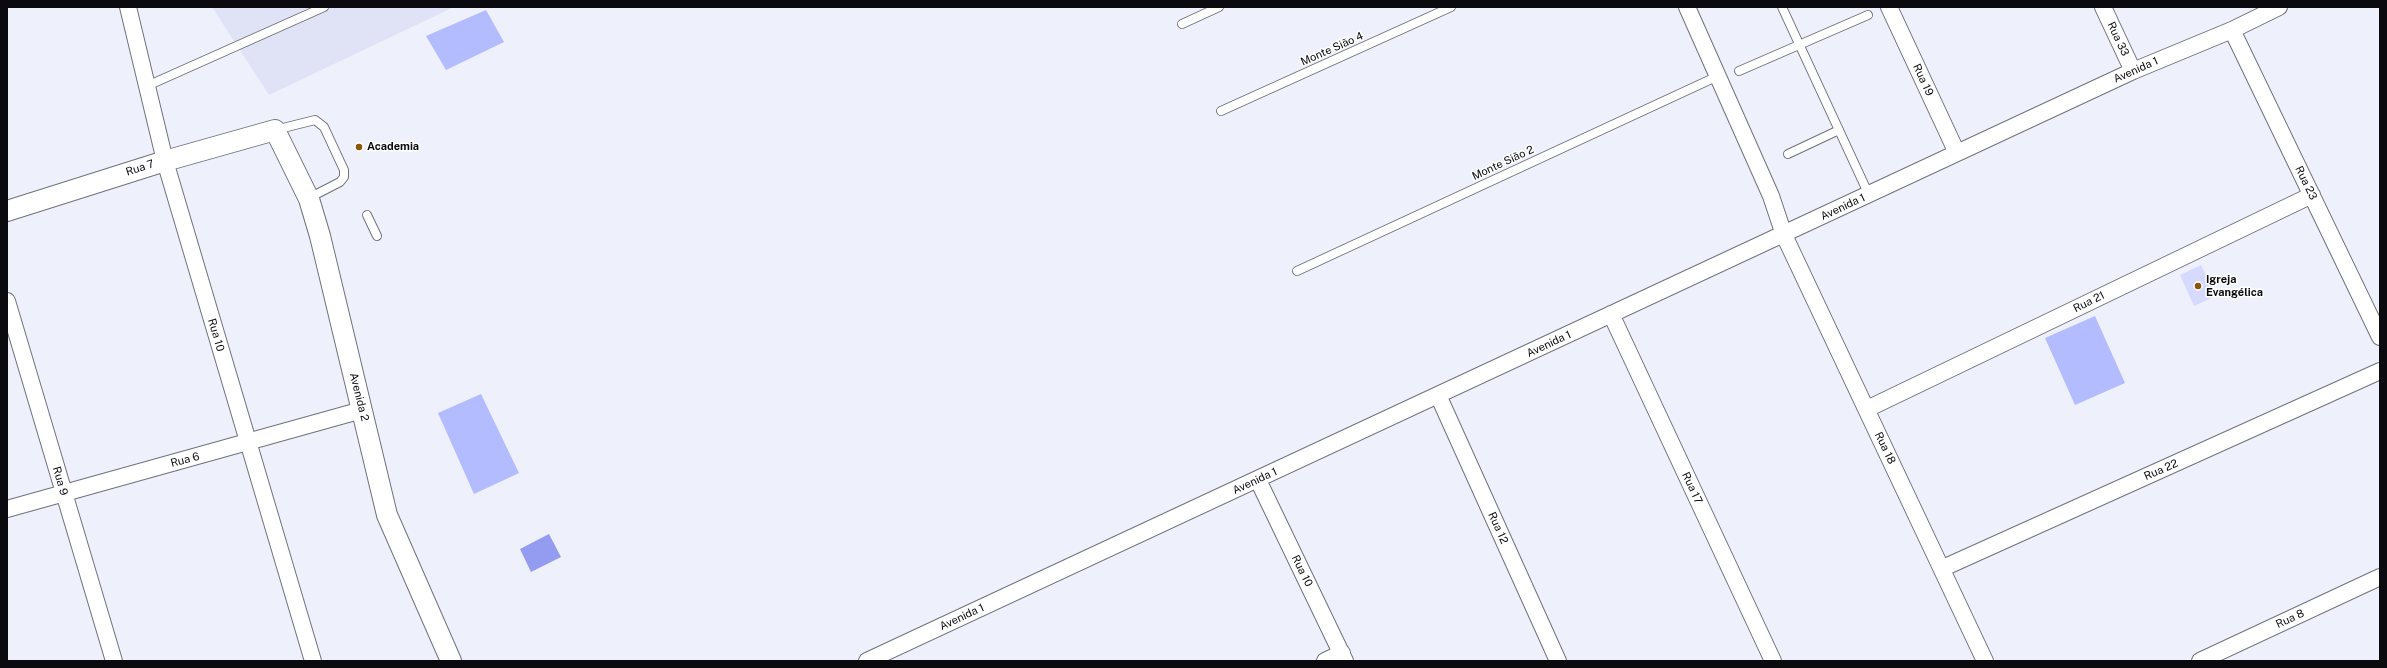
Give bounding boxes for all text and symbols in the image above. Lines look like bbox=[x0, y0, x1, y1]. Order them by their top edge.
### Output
street label: Rua 33 bbox=[2104, 20, 2132, 58]
street label: Monte Sião 4 bbox=[1299, 29, 1365, 69]
street label: Avenida 1 bbox=[2112, 54, 2160, 86]
street label: Rua 19 bbox=[1910, 62, 1936, 98]
place label: Academia bbox=[367, 140, 419, 154]
marker: Academia bbox=[354, 142, 364, 152]
street label: Monte Sião 2 bbox=[1470, 143, 1536, 183]
street label: Rua 7 bbox=[124, 157, 156, 179]
street label: Rua 23 bbox=[2292, 164, 2320, 202]
street label: Avenida 1 bbox=[1819, 191, 1867, 223]
place label: Igreja Evangélica bbox=[2206, 273, 2263, 299]
marker: Igreja Evangélica bbox=[2193, 281, 2203, 291]
street label: Rua 21 bbox=[2071, 289, 2107, 315]
street label: Rua 10 bbox=[205, 317, 227, 353]
street label: Avenida 1 bbox=[1525, 328, 1573, 360]
street label: Avenida 2 bbox=[347, 371, 371, 423]
street label: Rua 18 bbox=[1872, 430, 1898, 466]
street label: Rua 6 bbox=[169, 450, 201, 470]
street label: Rua 22 bbox=[2142, 457, 2180, 483]
street label: Rua 9 bbox=[50, 465, 70, 497]
street label: Avenida 1 bbox=[1231, 465, 1279, 497]
street label: Rua 17 bbox=[1679, 470, 1705, 506]
street label: Rua 12 bbox=[1485, 510, 1511, 546]
street label: Rua 10 bbox=[1289, 553, 1315, 589]
street label: Avenida 1 bbox=[938, 601, 986, 633]
street label: Rua 8 bbox=[2274, 607, 2306, 631]

